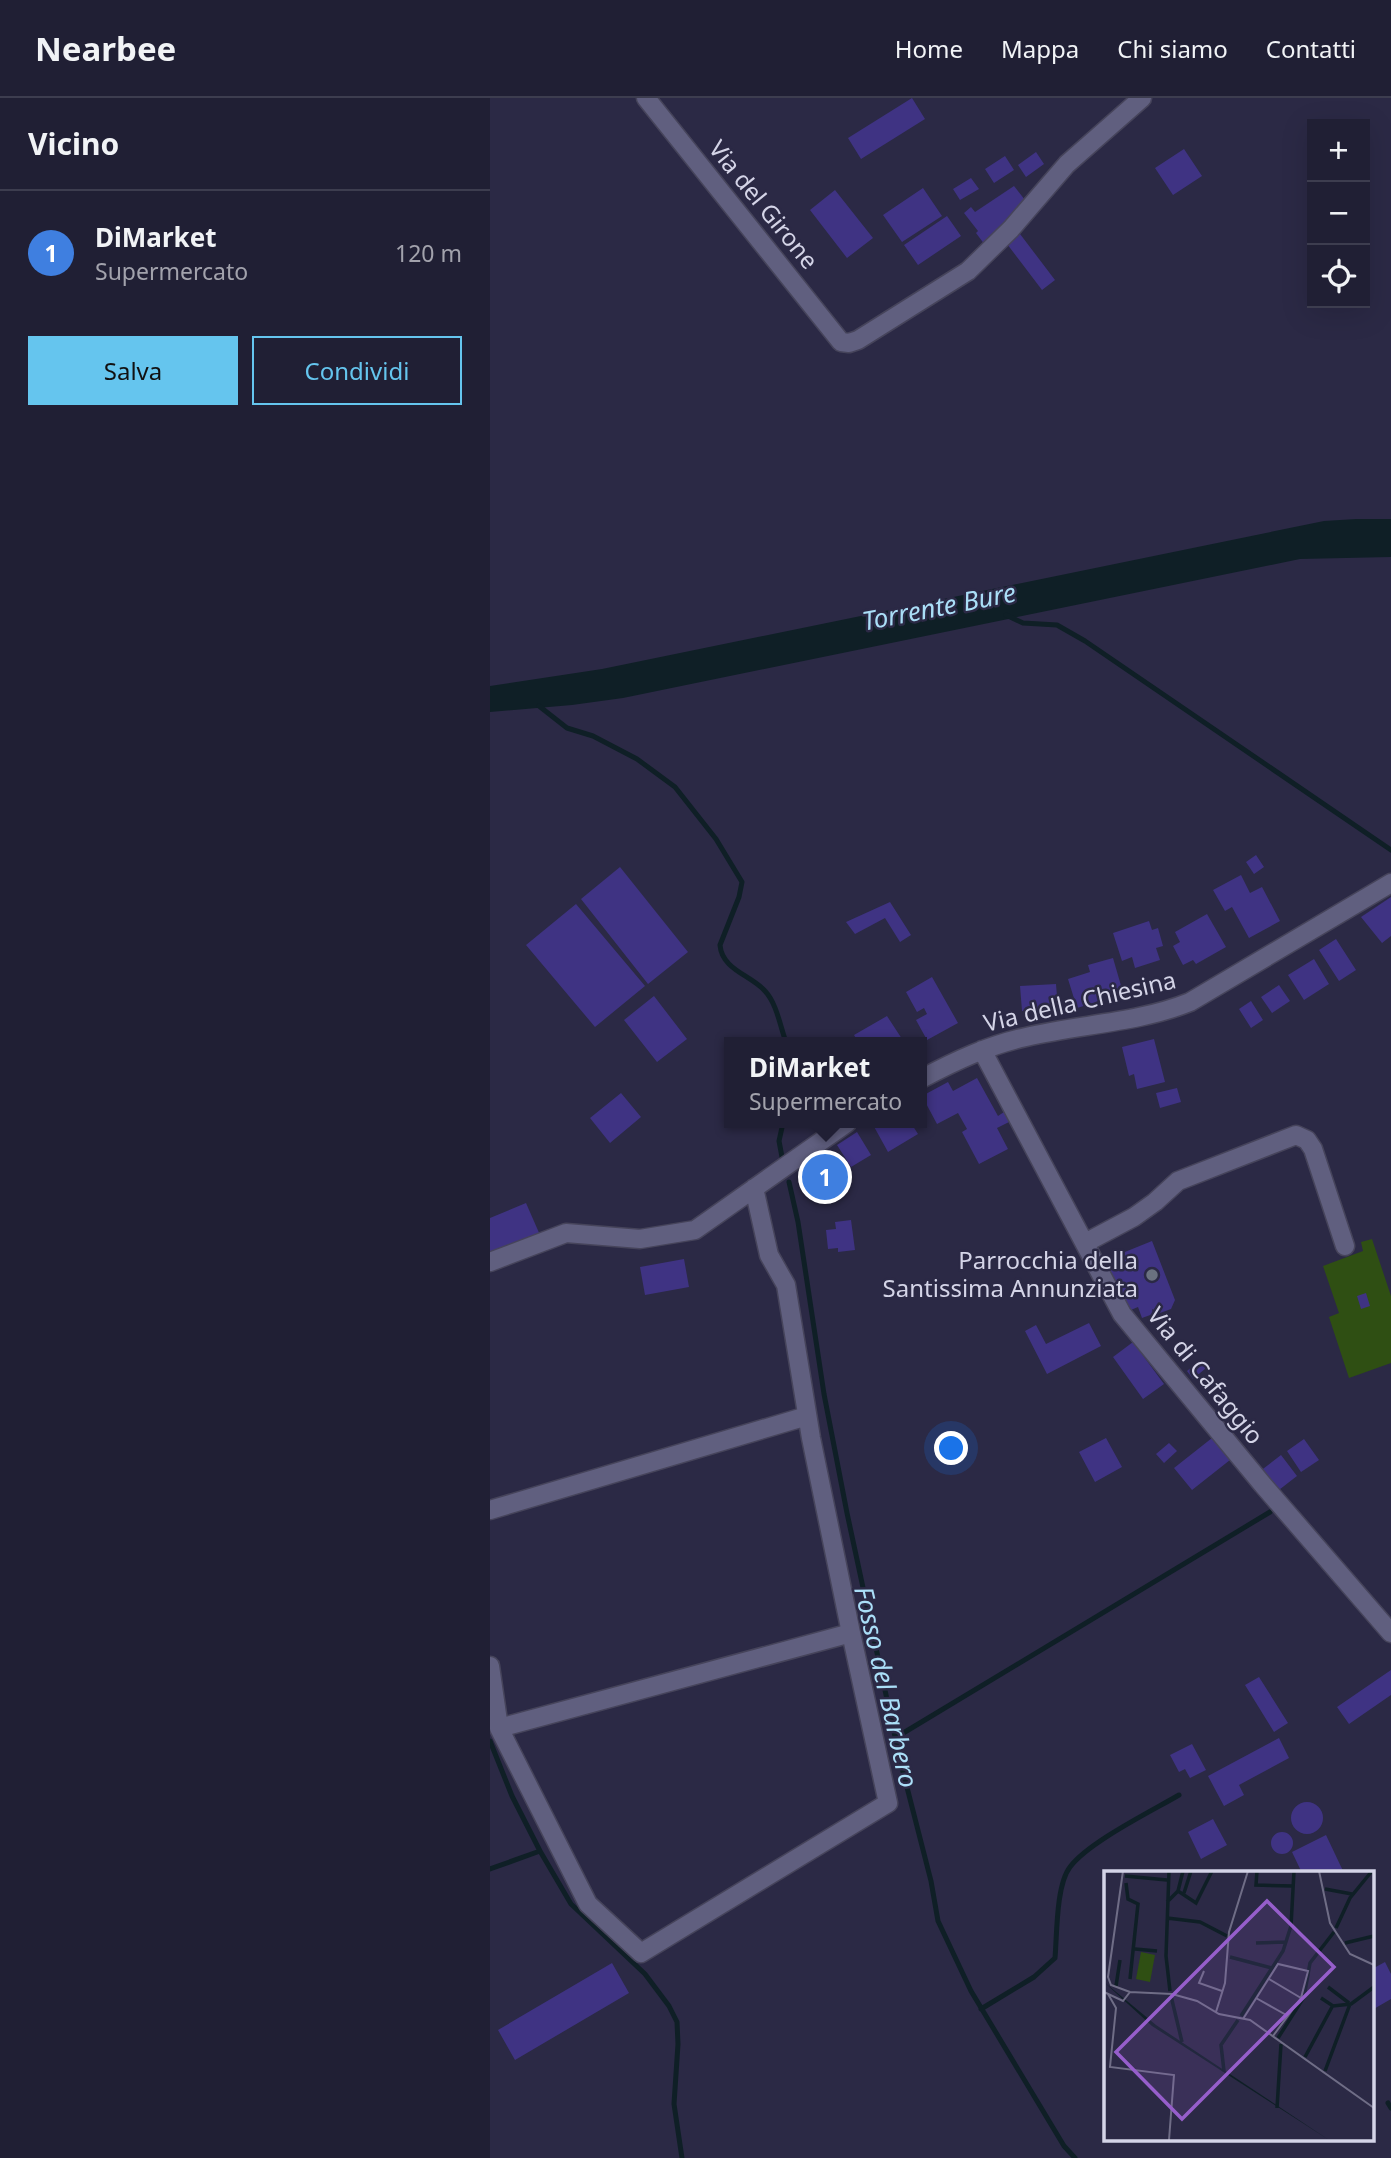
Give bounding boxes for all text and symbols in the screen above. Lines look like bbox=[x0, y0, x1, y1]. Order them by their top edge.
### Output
text: Nearbee bbox=[35, 26, 176, 71]
text: Home bbox=[895, 32, 963, 65]
text: Mappa bbox=[1001, 32, 1079, 65]
text: Chi siamo bbox=[1117, 32, 1228, 65]
text: Contatti bbox=[1266, 32, 1356, 65]
map controls bbox=[1307, 119, 1370, 308]
button: + bbox=[1307, 119, 1370, 182]
text: Vicino bbox=[28, 123, 119, 164]
street label: Via del Girone bbox=[702, 133, 826, 275]
button: − bbox=[1307, 182, 1370, 245]
text: DiMarket bbox=[95, 219, 216, 255]
text: 1 bbox=[44, 237, 58, 269]
text: 120 m bbox=[395, 237, 462, 269]
button: locate bbox=[1307, 245, 1370, 308]
text: Supermercato bbox=[95, 255, 248, 287]
button: Salva bbox=[28, 336, 238, 405]
button: Condividi bbox=[252, 336, 462, 405]
water label: Torrente Bure bbox=[859, 573, 1019, 639]
street label: Via della Chiesina bbox=[980, 962, 1179, 1039]
popup bbox=[724, 1037, 927, 1128]
text: DiMarket bbox=[749, 1049, 870, 1085]
text: Supermercato bbox=[749, 1085, 902, 1117]
pin: 1 bbox=[802, 1151, 848, 1203]
place label: Parrocchia della Santissima Annunziata bbox=[883, 1243, 1138, 1304]
marker: Parrocchia della Santissima Annunziata bbox=[1144, 1267, 1160, 1283]
street label: Via di Cafaggio bbox=[1140, 1299, 1272, 1451]
your location bbox=[934, 1431, 968, 1465]
water label: Fosso del Barbero bbox=[846, 1583, 928, 1791]
inset map bbox=[1104, 1871, 1374, 2140]

